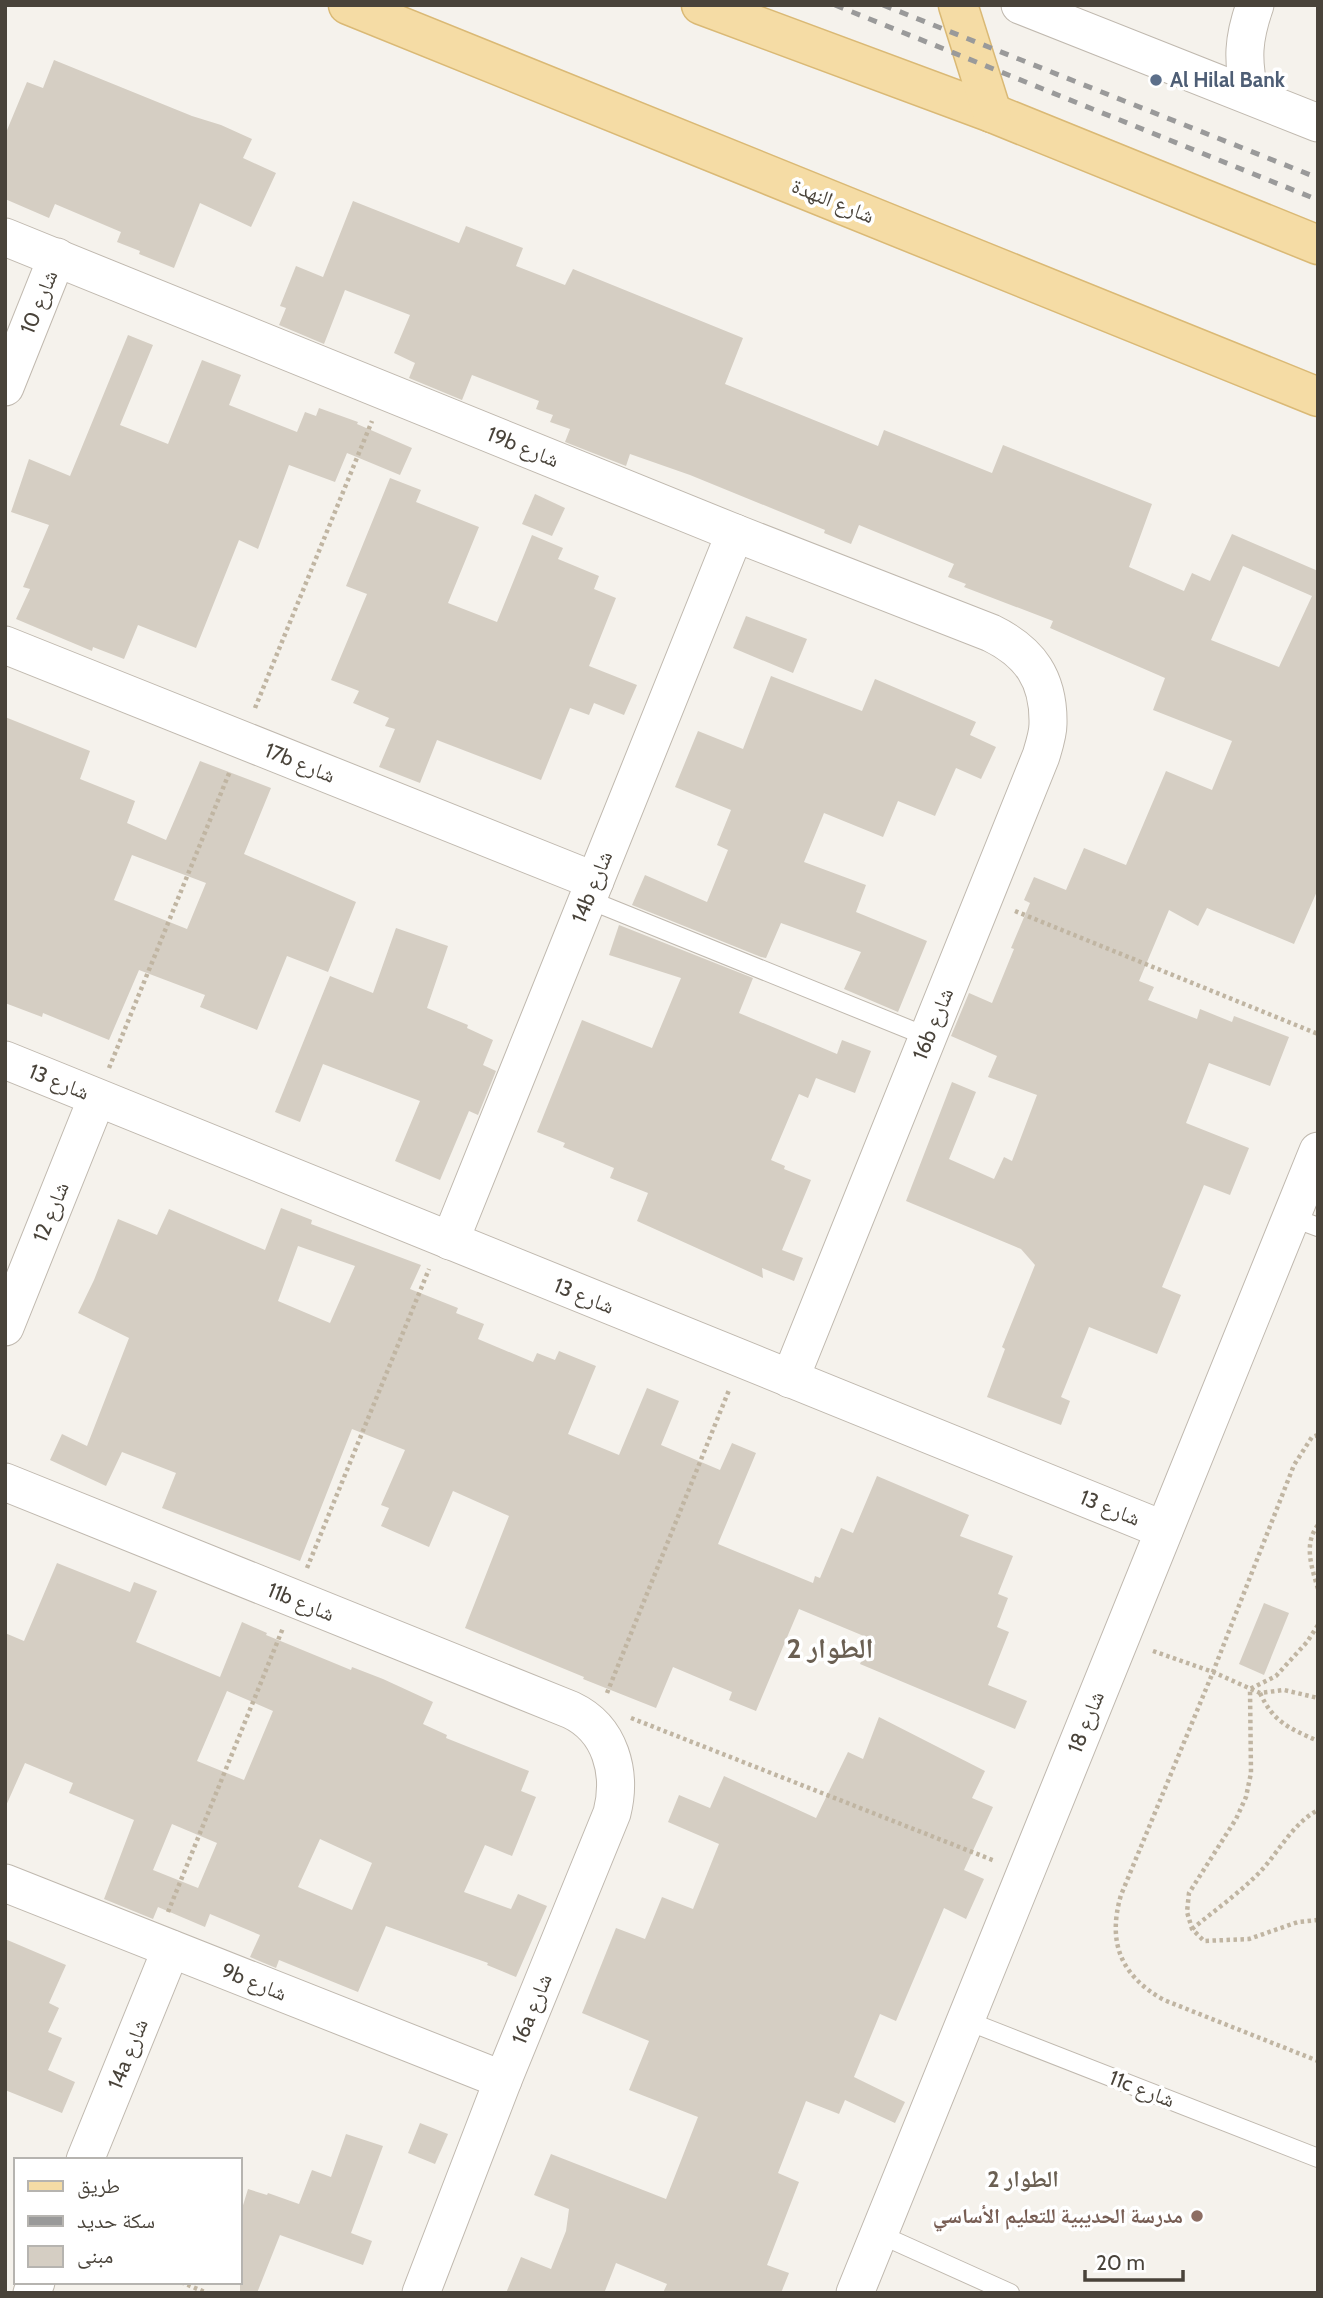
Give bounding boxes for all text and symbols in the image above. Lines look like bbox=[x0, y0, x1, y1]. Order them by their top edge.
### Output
place label: Al Hilal Bank bbox=[1170, 67, 1286, 92]
marker: Al Hilal Bank bbox=[1148, 72, 1164, 88]
street label: شارع النهدة bbox=[788, 173, 878, 229]
street label: شارع 10 bbox=[15, 266, 63, 338]
street label: 19b شارع bbox=[483, 421, 563, 473]
street label: 17b شارع bbox=[261, 737, 339, 789]
street label: 14b شارع bbox=[566, 847, 618, 927]
street label: 16b شارع bbox=[907, 984, 959, 1064]
street label: شارع 13 bbox=[25, 1058, 93, 1106]
street label: شارع 12 bbox=[27, 1178, 75, 1246]
street label: شارع 13 bbox=[550, 1272, 618, 1320]
street label: شارع 13 bbox=[1076, 1484, 1144, 1532]
street label: 11b شارع bbox=[264, 1577, 338, 1627]
district label: الطوار 2 bbox=[786, 1631, 874, 1665]
street label: شارع 18 bbox=[1062, 1687, 1110, 1757]
street label: 9b شارع bbox=[217, 1957, 291, 2007]
street label: 16a شارع bbox=[506, 1970, 558, 2048]
street label: 14a شارع bbox=[102, 2015, 154, 2093]
street label: 11c شارع bbox=[1106, 2065, 1178, 2113]
legend bbox=[14, 2158, 242, 2284]
district label: الطوار 2 bbox=[987, 2165, 1059, 2193]
text: طريق bbox=[77, 2173, 120, 2199]
place label: مدرسة الحديبية للتعليم الأساسي bbox=[933, 2203, 1183, 2232]
text: سكة حديد bbox=[77, 2208, 155, 2233]
marker: مدرسة الحديبية للتعليم الأساسي bbox=[1189, 2208, 1205, 2224]
scale bar bbox=[1085, 2238, 1183, 2282]
text: مبنى bbox=[77, 2243, 113, 2269]
text: 20 m bbox=[1096, 2250, 1145, 2275]

